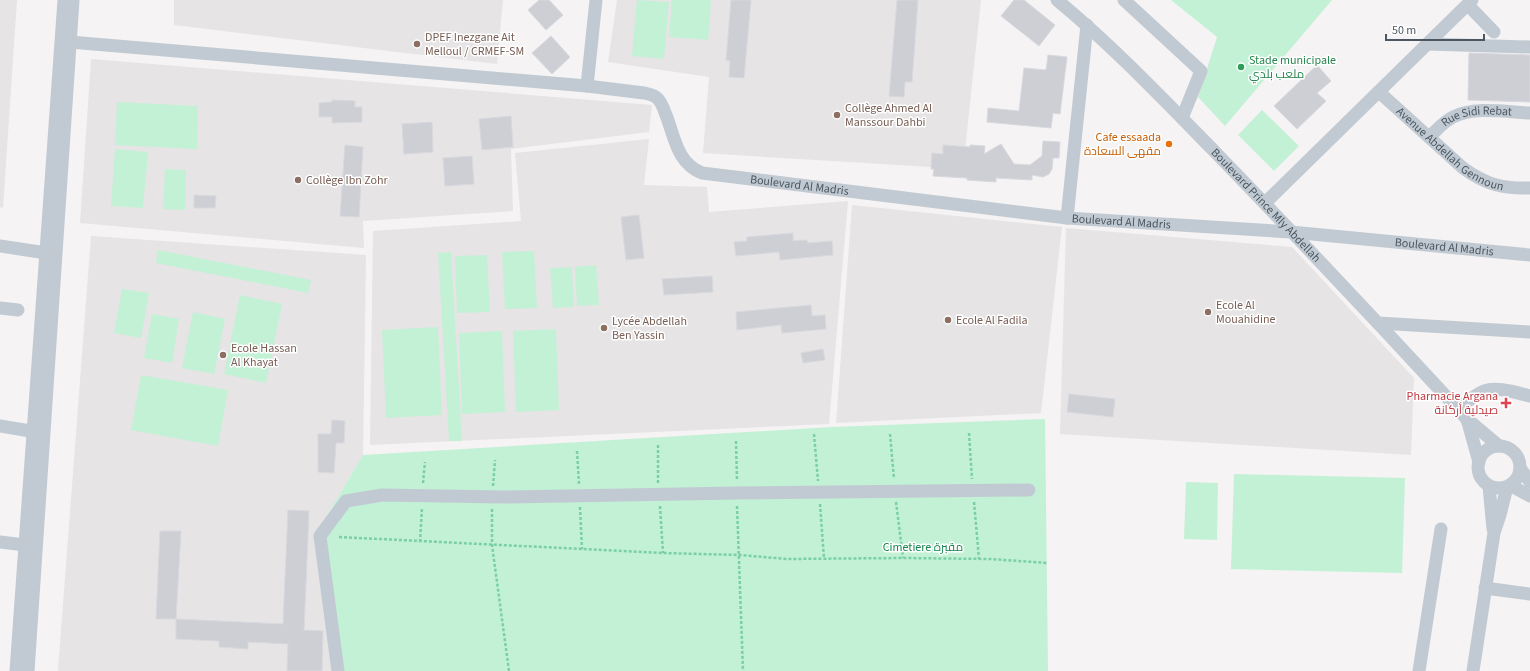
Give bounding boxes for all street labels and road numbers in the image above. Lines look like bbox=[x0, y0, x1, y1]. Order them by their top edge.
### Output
street label: Rue Sidi Rebat bbox=[1438, 102, 1512, 131]
street label: Avenue Abdellah Gennoun bbox=[1392, 103, 1505, 195]
street label: Boulevard Prince Mly Abdellah bbox=[1207, 145, 1324, 266]
street label: Boulevard Al Madris bbox=[749, 171, 850, 200]
street label: Boulevard Al Madris bbox=[1071, 210, 1171, 233]
street label: Boulevard Al Madris bbox=[1394, 234, 1494, 260]

